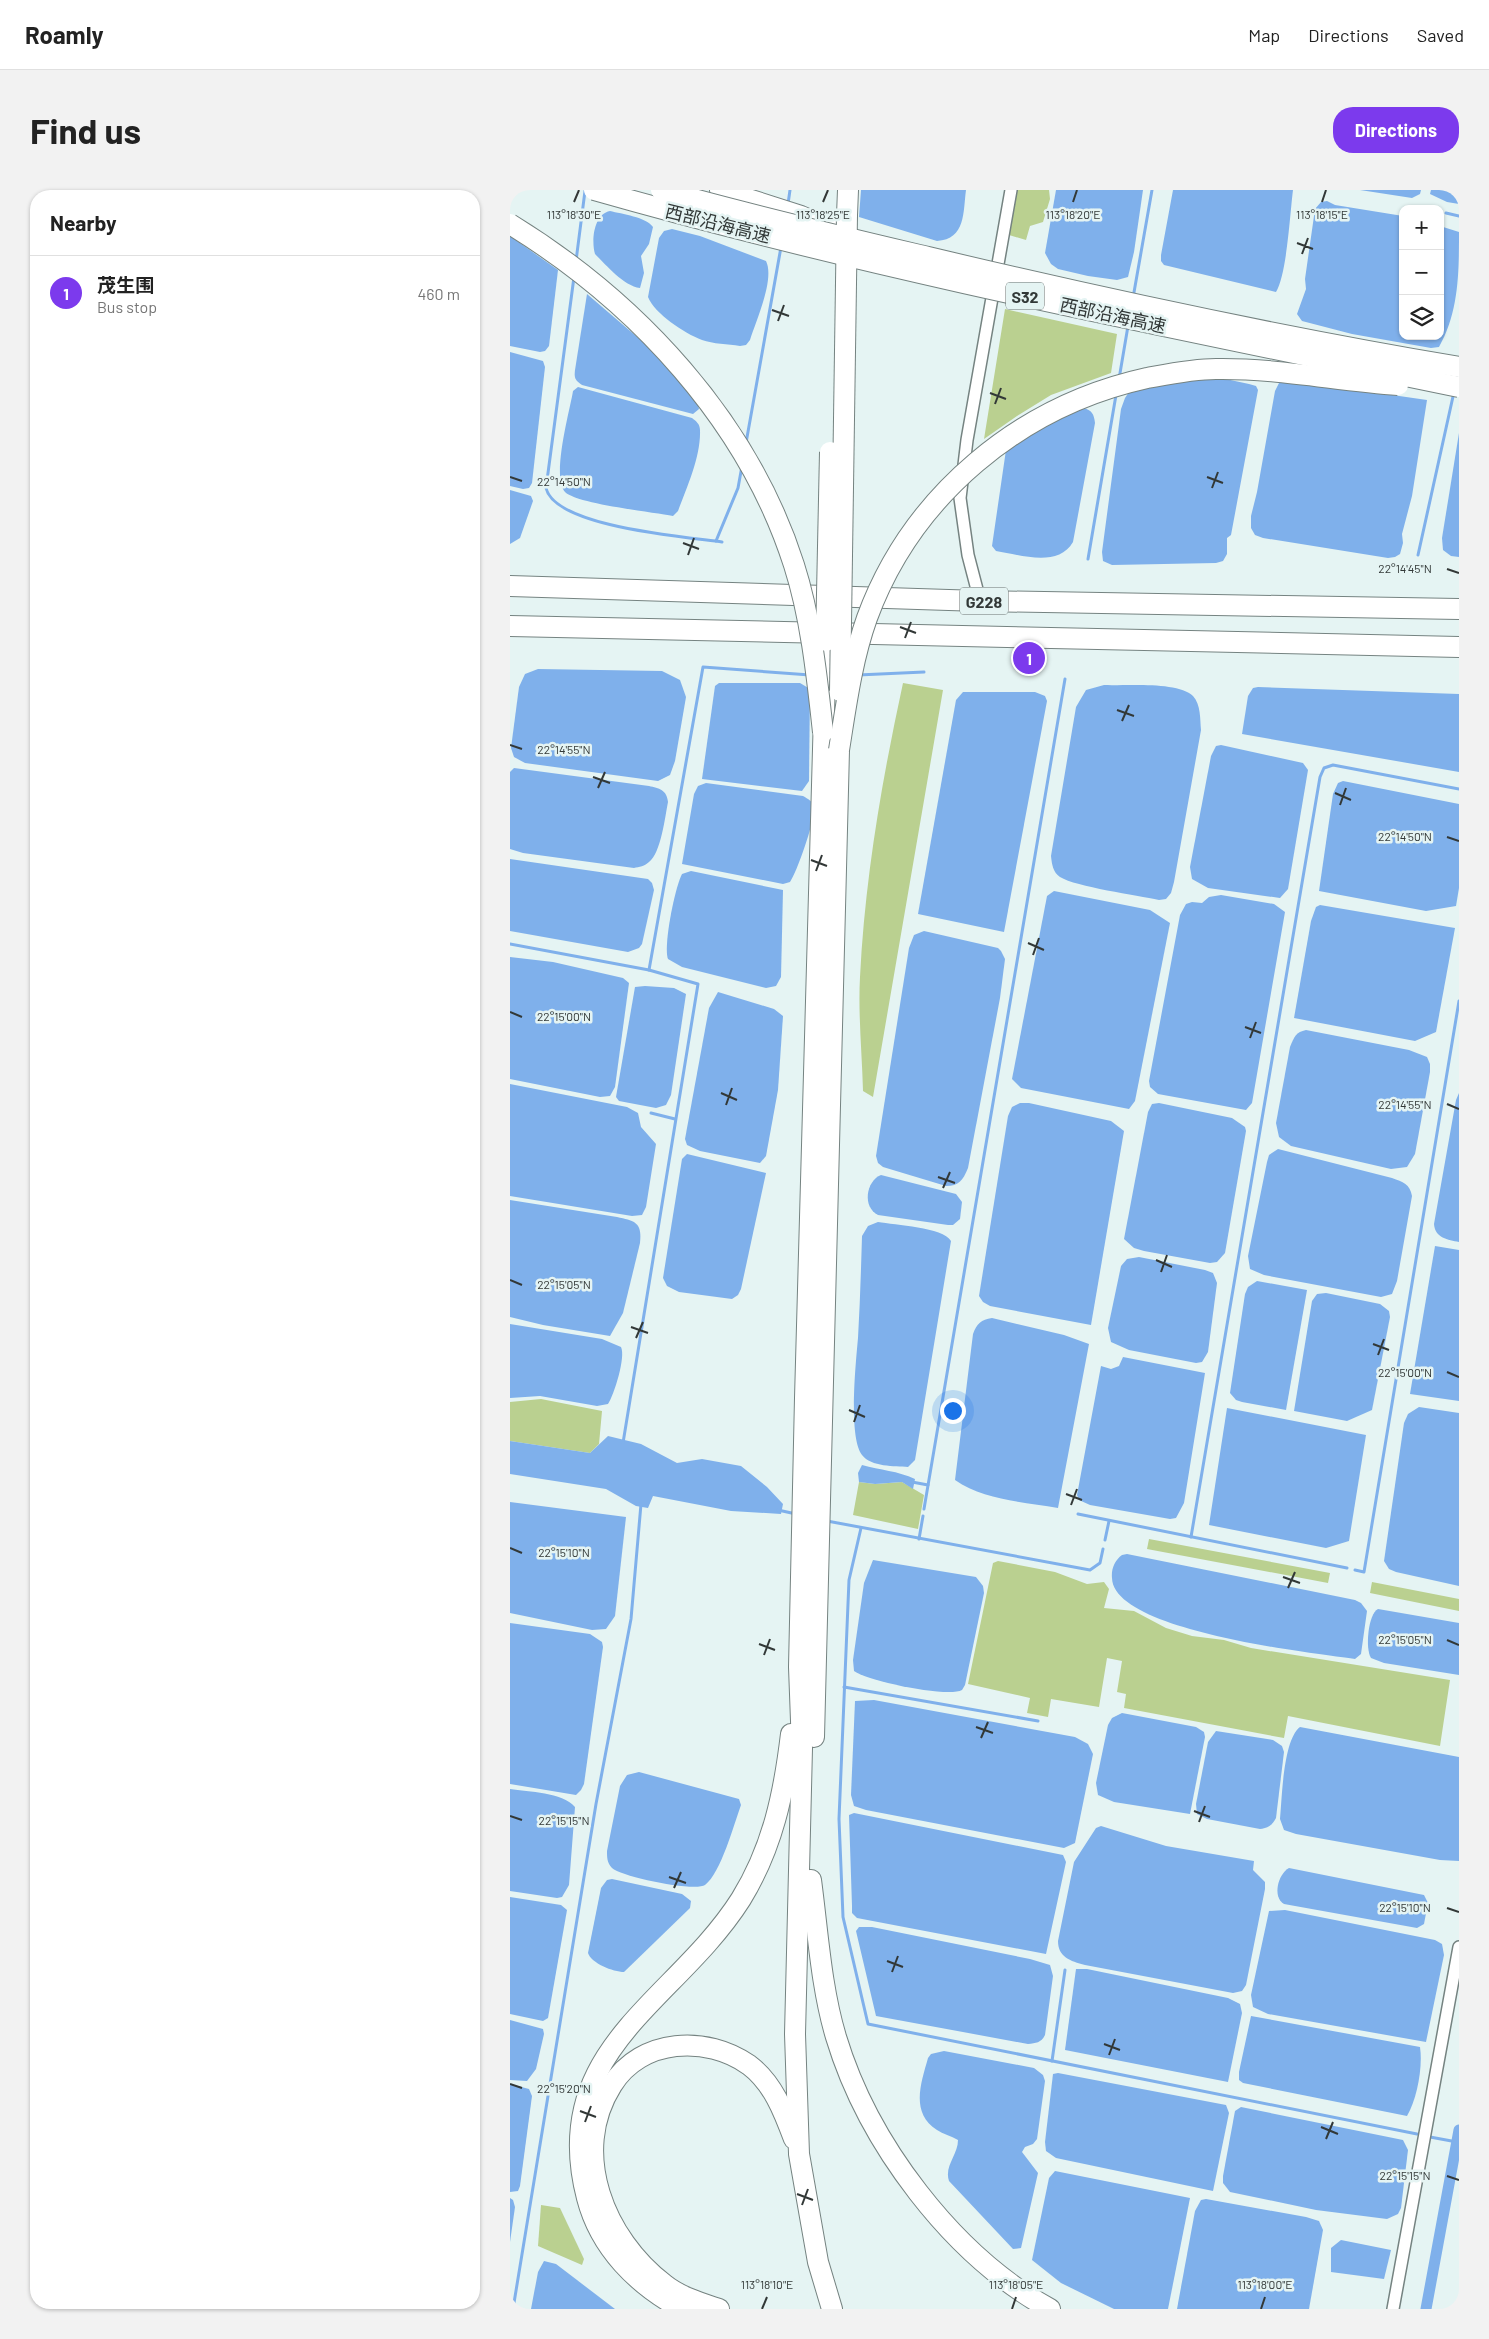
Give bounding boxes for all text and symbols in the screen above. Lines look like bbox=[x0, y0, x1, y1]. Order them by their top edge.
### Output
text: Roamly bbox=[25, 20, 104, 49]
text: Map bbox=[1248, 24, 1280, 46]
text: Directions bbox=[1308, 24, 1389, 46]
text: Saved bbox=[1417, 24, 1464, 46]
button: Directions bbox=[1333, 107, 1459, 153]
text: Find us bbox=[30, 109, 141, 151]
street label: 西部沿海高速 bbox=[663, 199, 773, 247]
map controls bbox=[1399, 205, 1444, 340]
button: + bbox=[1399, 205, 1444, 250]
text: 113°18'30"E bbox=[547, 207, 601, 221]
text: 113°18'25"E bbox=[796, 207, 850, 221]
text: 113°18'20"E bbox=[1046, 207, 1100, 221]
text: 113°18'15"E bbox=[1296, 207, 1348, 221]
text: Nearby bbox=[50, 210, 116, 235]
button: − bbox=[1399, 250, 1444, 295]
text: 茂生围 bbox=[97, 273, 154, 296]
road number: S32 bbox=[1006, 282, 1044, 310]
text: 1 bbox=[63, 284, 69, 303]
text: 460 m bbox=[417, 284, 460, 303]
street label: 西部沿海高速 bbox=[1058, 293, 1168, 337]
button: layers bbox=[1399, 295, 1444, 340]
text: Bus stop bbox=[97, 297, 157, 316]
text: 22°14'50"N bbox=[537, 474, 591, 488]
text: 22°14'45"N bbox=[1378, 561, 1432, 575]
road number: G228 bbox=[960, 588, 1008, 614]
pin: 1 bbox=[1013, 639, 1045, 677]
text: 22°14'55"N bbox=[537, 742, 591, 756]
text: 22°14'50"N bbox=[1378, 829, 1432, 843]
text: 22°15'00"N bbox=[537, 1009, 591, 1023]
text: 22°14'55"N bbox=[1378, 1097, 1432, 1111]
text: 22°15'05"N bbox=[537, 1277, 591, 1291]
text: 22°15'00"N bbox=[1378, 1365, 1432, 1379]
your location bbox=[940, 1398, 966, 1424]
text: 22°15'10"N bbox=[538, 1545, 590, 1559]
text: 22°15'05"N bbox=[1378, 1632, 1432, 1646]
text: 22°15'15"N bbox=[538, 1813, 590, 1827]
text: 22°15'10"N bbox=[1379, 1900, 1431, 1914]
text: 22°15'20"N bbox=[537, 2081, 591, 2095]
text: 22°15'15"N bbox=[1379, 2168, 1431, 2182]
text: 113°18'10"E bbox=[741, 2277, 793, 2291]
text: 113°18'05"E bbox=[989, 2277, 1043, 2291]
text: 113°18'00"E bbox=[1237, 2277, 1293, 2291]

